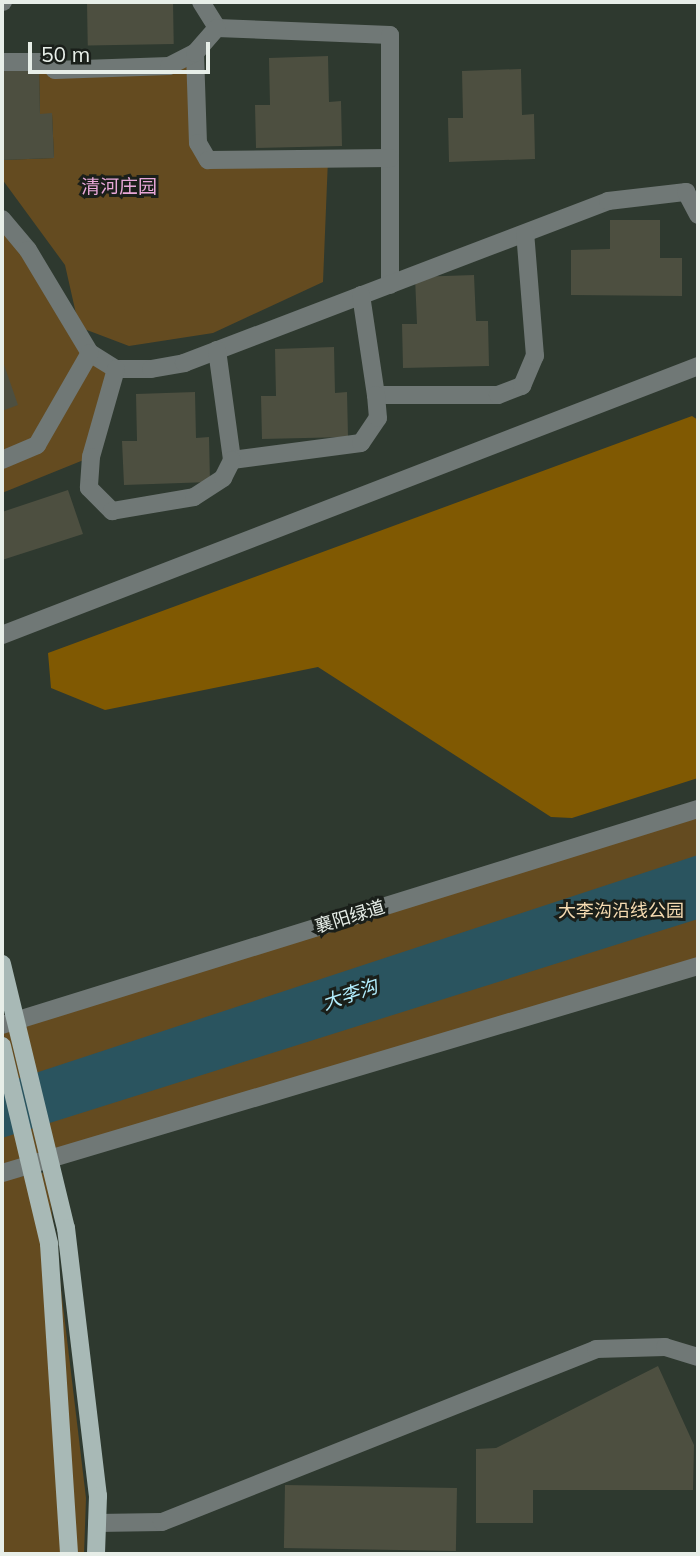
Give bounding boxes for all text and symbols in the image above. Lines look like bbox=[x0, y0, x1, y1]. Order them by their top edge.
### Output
scale bar bbox=[32, 28, 214, 72]
text: 50 m bbox=[41, 41, 90, 67]
district label: 清河庄园 bbox=[81, 176, 157, 198]
street label: 襄阳绿道 bbox=[312, 896, 388, 938]
park label: 大李沟沿线公园 bbox=[558, 900, 684, 922]
water label: 大李沟 bbox=[319, 975, 381, 1015]

